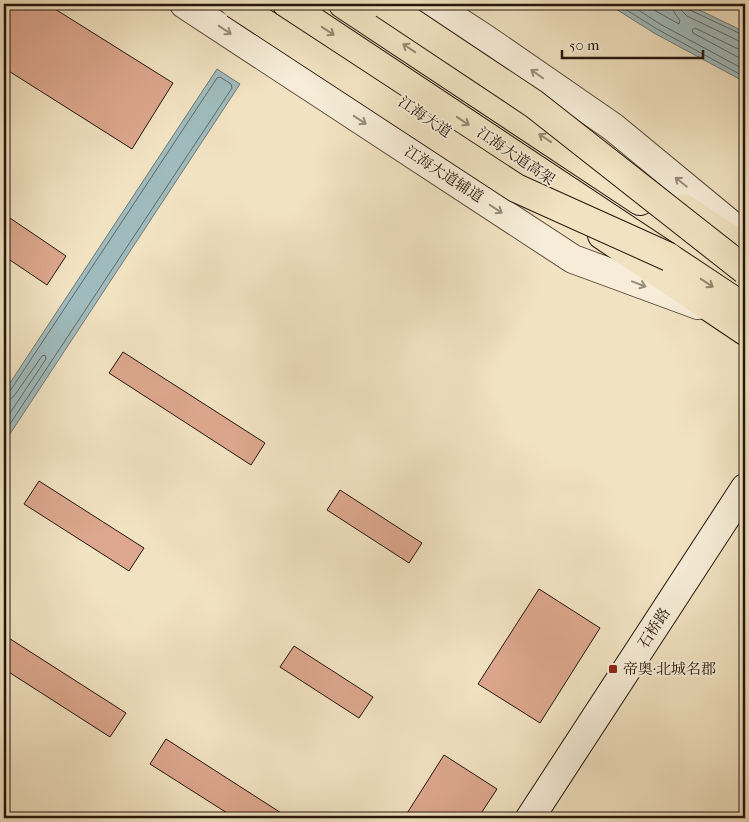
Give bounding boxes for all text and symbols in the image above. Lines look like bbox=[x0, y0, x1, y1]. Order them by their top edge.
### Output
one-way arrow bbox=[217, 26, 231, 36]
one-way arrow bbox=[321, 26, 335, 36]
scale bar bbox=[562, 28, 703, 60]
text: 50 m bbox=[569, 36, 600, 54]
one-way arrow bbox=[403, 43, 417, 53]
one-way arrow bbox=[530, 69, 544, 79]
street label: 江海大道 bbox=[395, 93, 455, 141]
one-way arrow bbox=[353, 115, 367, 125]
one-way arrow bbox=[456, 116, 470, 126]
street label: 江海大道高架 bbox=[474, 123, 558, 189]
one-way arrow bbox=[538, 132, 552, 143]
street label: 江海大道辅道 bbox=[401, 142, 487, 206]
one-way arrow bbox=[675, 177, 688, 188]
one-way arrow bbox=[489, 204, 503, 214]
one-way arrow bbox=[700, 277, 714, 288]
one-way arrow bbox=[631, 280, 647, 289]
street label: 石桥路 bbox=[634, 604, 674, 652]
place label: 帝奥·北城名郡 bbox=[623, 660, 716, 678]
marker: 帝奥·北城名郡 bbox=[607, 663, 619, 675]

